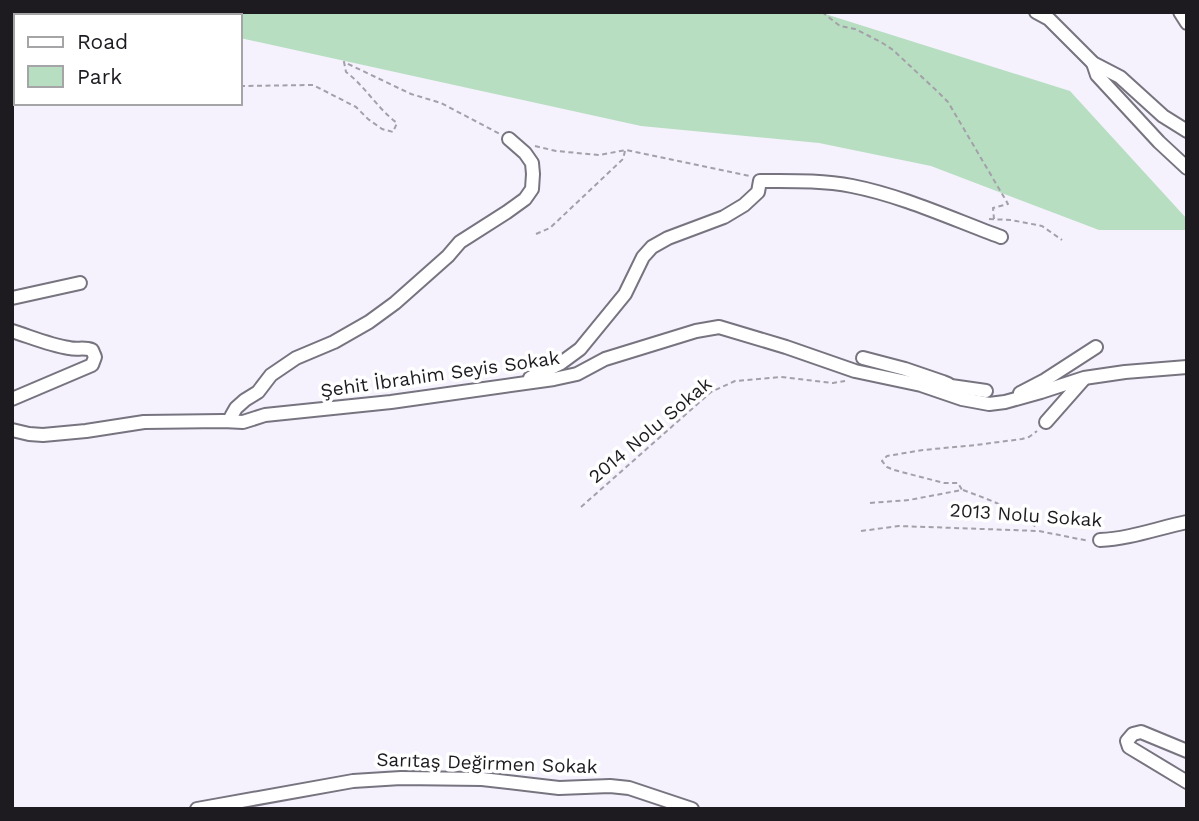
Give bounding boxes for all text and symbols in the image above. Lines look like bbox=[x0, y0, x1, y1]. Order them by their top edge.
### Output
legend bbox=[14, 14, 242, 105]
text: Road bbox=[77, 29, 128, 54]
text: Park bbox=[77, 64, 122, 89]
street label: Şehit İbrahim Seyis Sokak bbox=[319, 346, 561, 402]
street label: 2014 Nolu Sokak bbox=[584, 372, 716, 488]
street label: 2013 Nolu Sokak bbox=[949, 498, 1103, 532]
street label: Sarıtaş Değirmen Sokak bbox=[376, 748, 598, 778]

